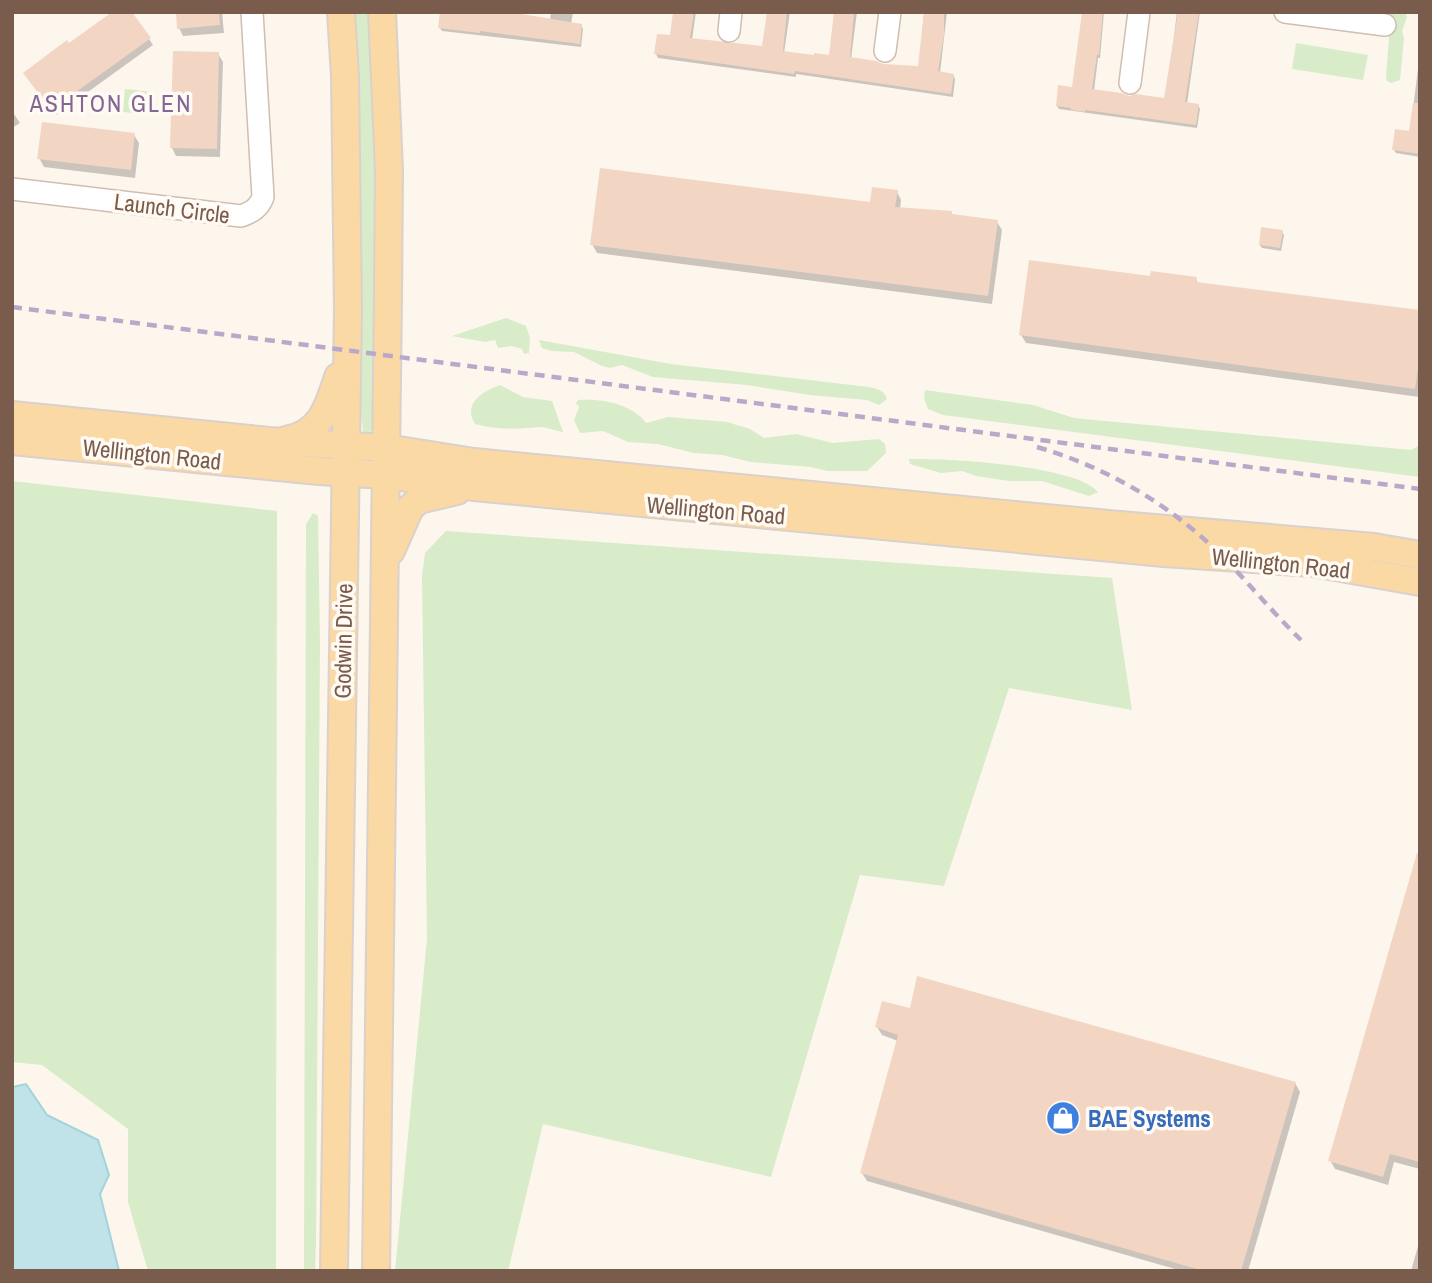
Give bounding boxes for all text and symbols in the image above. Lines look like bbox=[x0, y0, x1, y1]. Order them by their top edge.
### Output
district label: ASHTON GLEN bbox=[29, 87, 192, 119]
street label: Launch Circle bbox=[112, 186, 232, 230]
street label: Wellington Road bbox=[81, 431, 223, 477]
street label: Wellington Road bbox=[645, 488, 787, 532]
street label: Wellington Road bbox=[1210, 540, 1352, 586]
street label: Godwin Drive bbox=[326, 583, 360, 699]
shop icon: BAE Systems bbox=[1044, 1099, 1082, 1137]
place label: BAE Systems bbox=[1088, 1103, 1211, 1134]

